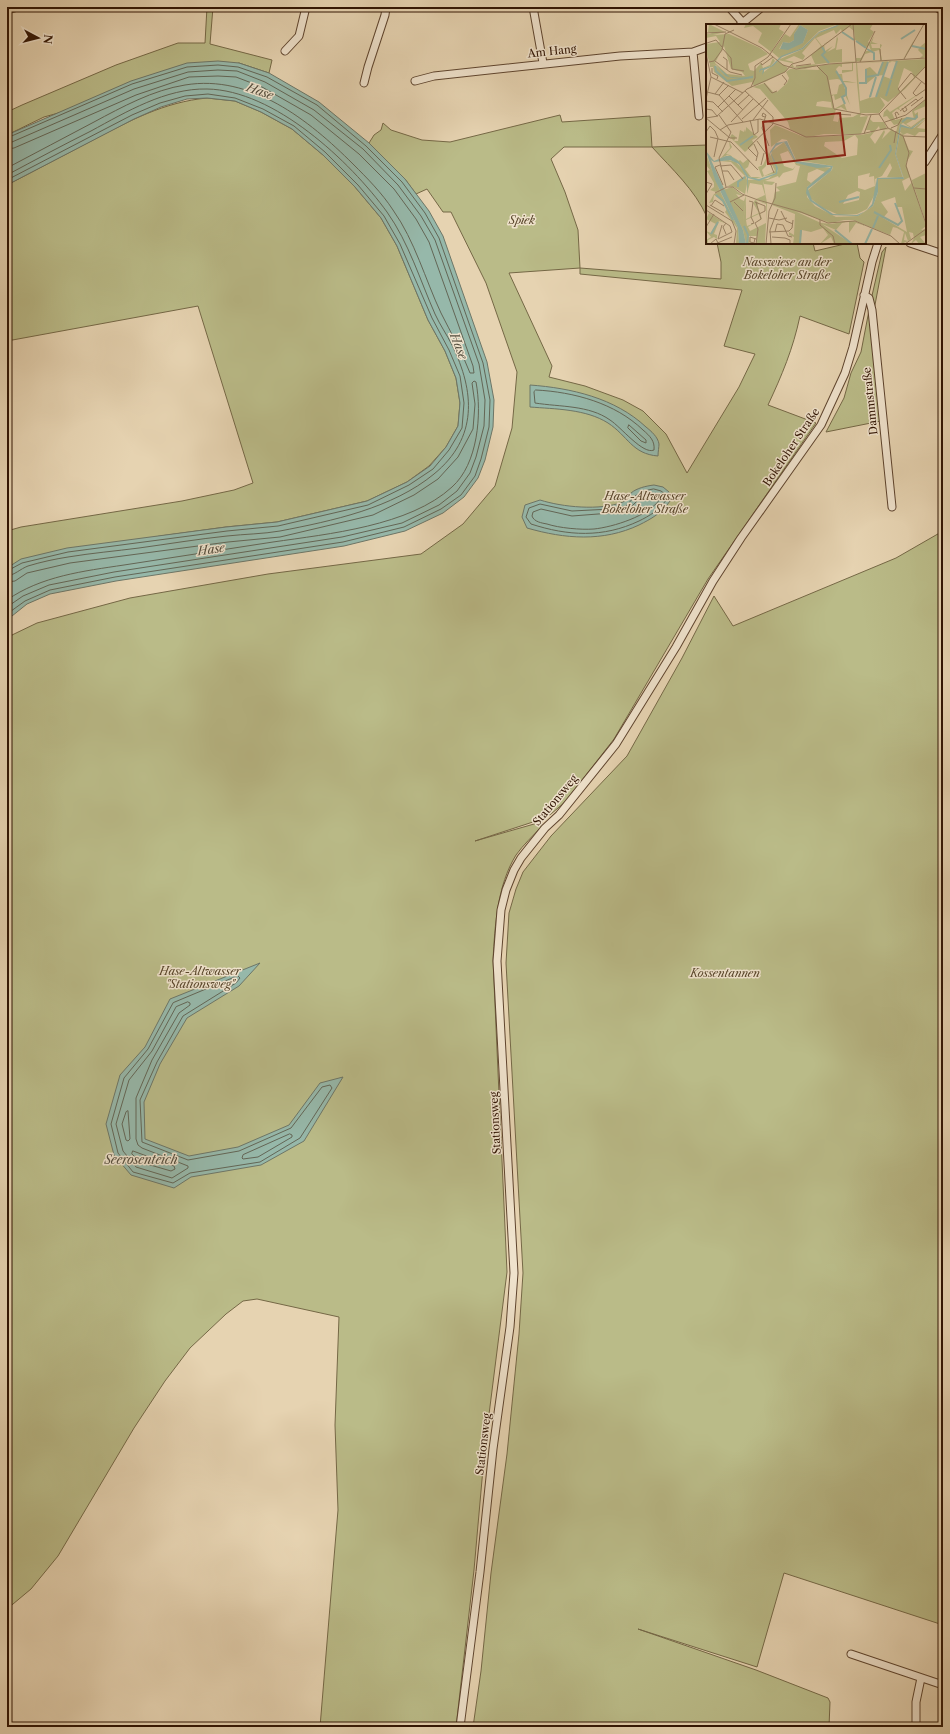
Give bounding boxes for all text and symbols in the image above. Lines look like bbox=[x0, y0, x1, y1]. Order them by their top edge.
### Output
north arrow bbox=[18, 18, 58, 58]
inset map bbox=[706, 24, 926, 244]
text: N bbox=[40, 34, 55, 45]
street label: Am Hang bbox=[526, 41, 577, 61]
water label: Hase bbox=[244, 79, 277, 103]
park label: Spiek bbox=[508, 213, 535, 227]
park label: Nasswiese an der Bokeloher Straße bbox=[742, 255, 832, 282]
water label: Hase bbox=[447, 329, 472, 363]
street label: Dammstraße bbox=[859, 366, 881, 436]
street label: Bokeloher Straße bbox=[760, 405, 822, 489]
park label: Hase-Altwasser Bokeloher Straße bbox=[601, 489, 689, 516]
water label: Hase bbox=[195, 539, 227, 559]
street label: Stationsweg bbox=[530, 771, 581, 828]
park label: Hase-Altwasser "Stationsweg" bbox=[158, 964, 242, 991]
park label: Kossentannen bbox=[689, 966, 760, 980]
street label: Stationsweg bbox=[486, 1091, 504, 1155]
water label: Seerosenteich bbox=[103, 1152, 178, 1167]
street label: Stationsweg bbox=[472, 1412, 494, 1476]

